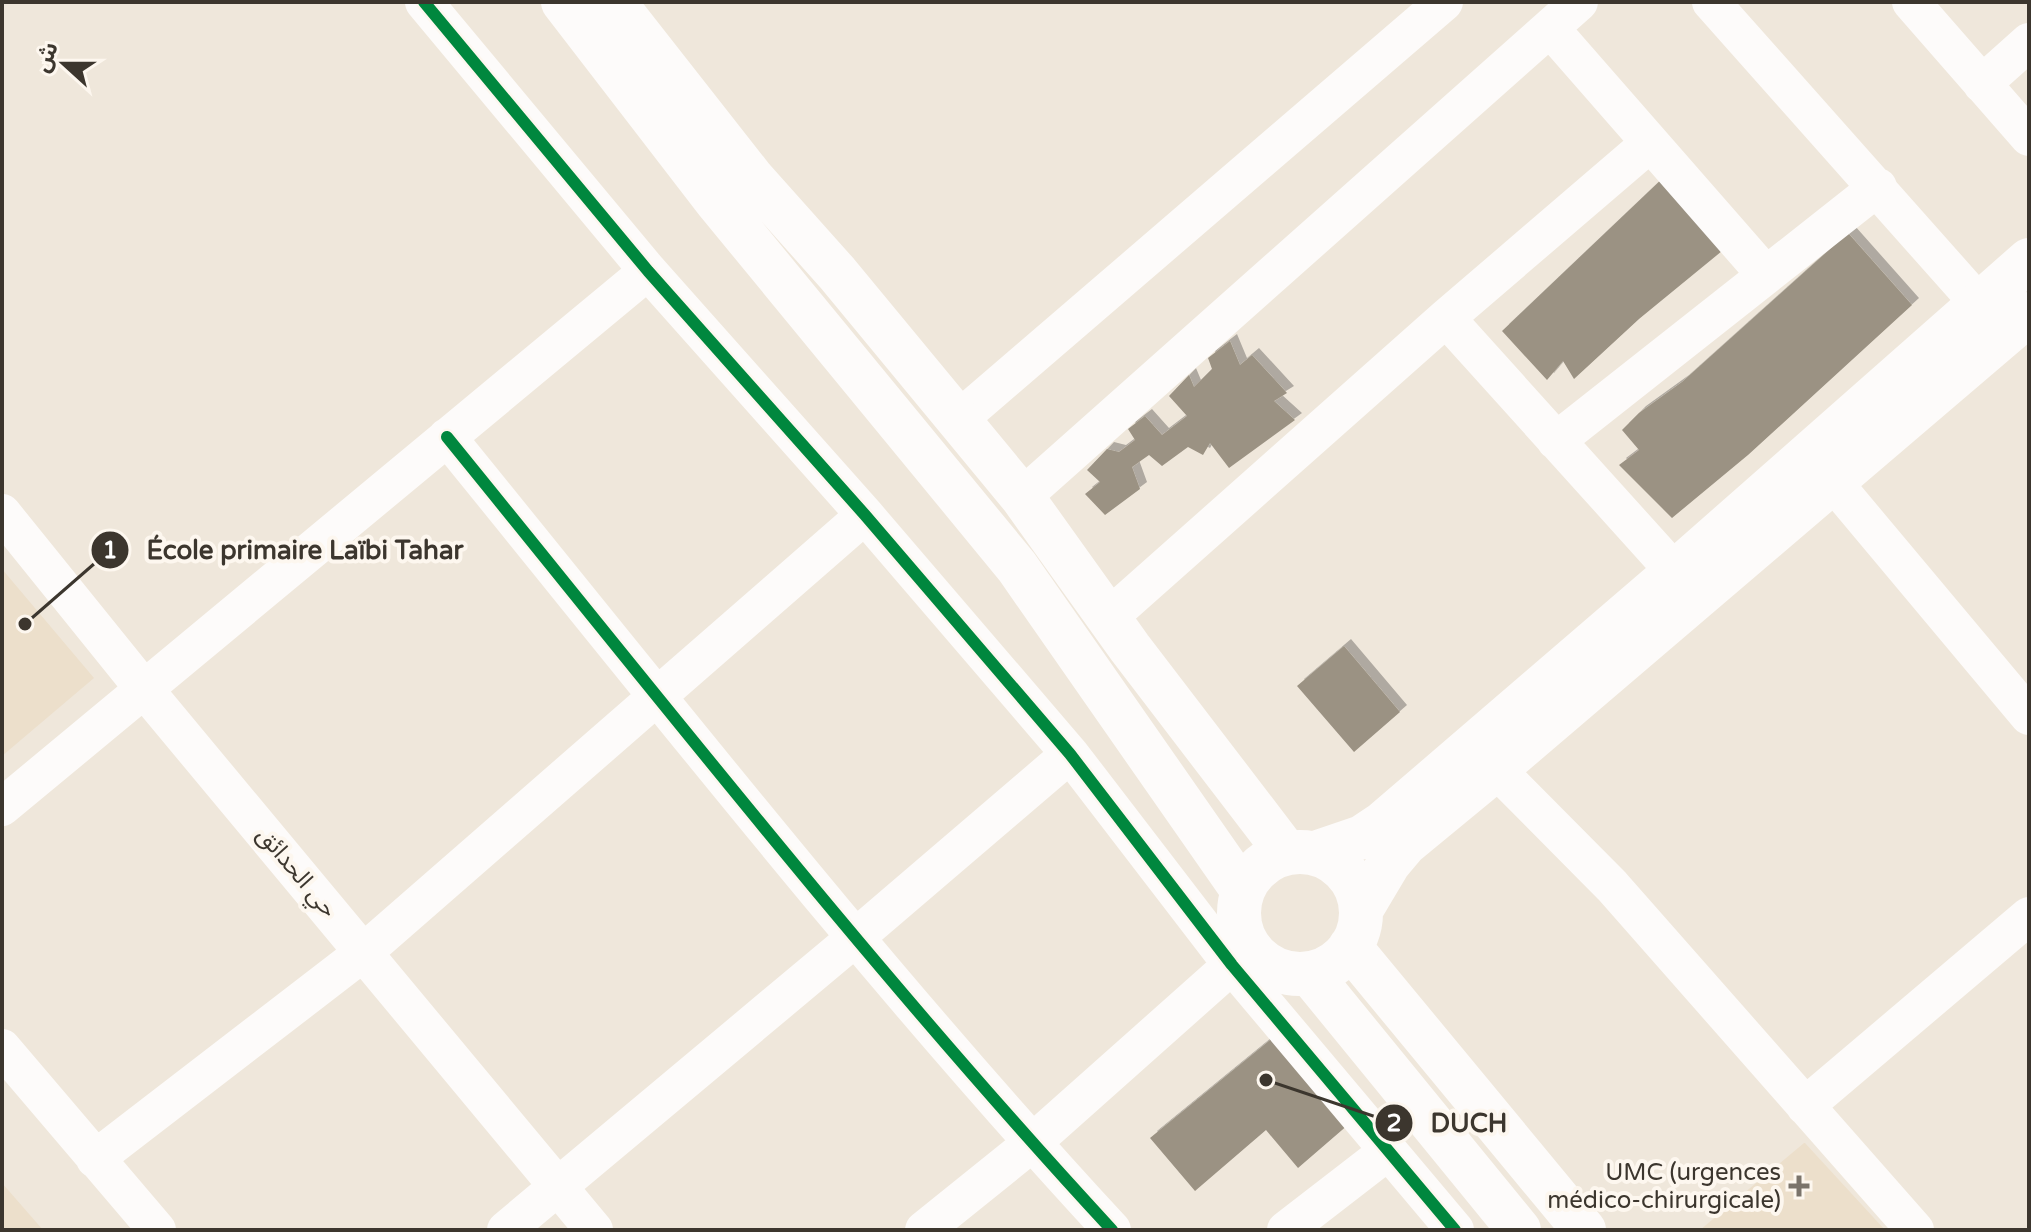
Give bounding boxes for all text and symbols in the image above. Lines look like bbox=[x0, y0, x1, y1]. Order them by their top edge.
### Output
north arrow bbox=[24, 24, 104, 104]
text: ش bbox=[29, 38, 64, 76]
callout: École primaire Laïbi Tahar bbox=[90, 525, 479, 575]
text: École primaire Laïbi Tahar bbox=[146, 534, 465, 566]
text: 1 bbox=[102, 536, 118, 565]
street label: حي الحدائق bbox=[248, 821, 343, 926]
callout: DUCH bbox=[1374, 1098, 1523, 1148]
text: DUCH bbox=[1431, 1108, 1507, 1139]
text: 2 bbox=[1386, 1109, 1402, 1138]
place label: UMC (urgences médico-chirurgicale) bbox=[1547, 1158, 1781, 1215]
marker: UMC (urgences médico-chirurgicale) bbox=[1788, 1175, 1810, 1197]

